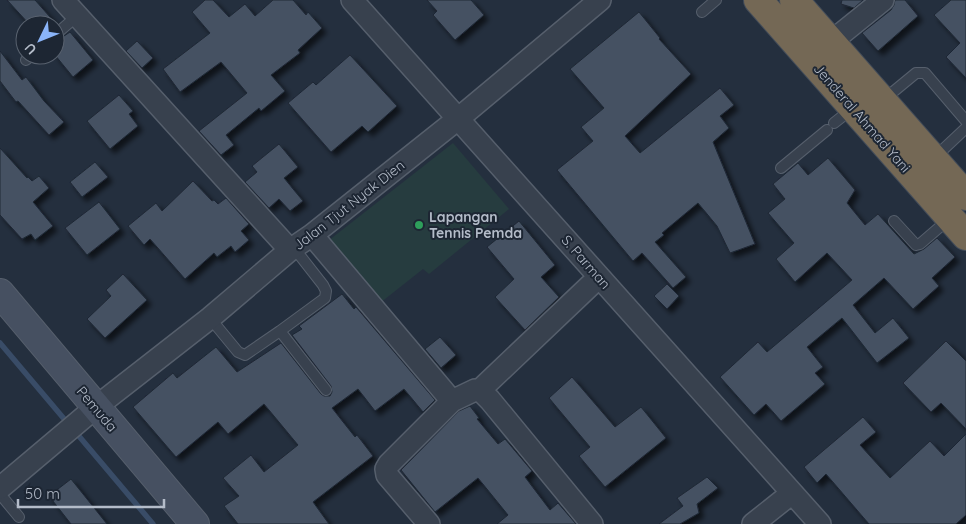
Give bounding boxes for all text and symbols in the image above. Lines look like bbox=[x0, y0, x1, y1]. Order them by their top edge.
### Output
north arrow bbox=[15, 15, 65, 65]
text: U bbox=[21, 39, 40, 59]
street label: Jenderal Ahmad Yani bbox=[810, 60, 914, 176]
street label: Jalan Tjut Nyak Dien bbox=[290, 156, 408, 254]
place label: Lapangan Tennis Pemda bbox=[429, 208, 522, 242]
marker: Lapangan Tennis Pemda bbox=[413, 219, 425, 231]
street label: S. Parman bbox=[558, 231, 614, 293]
street label: Pemuda bbox=[73, 383, 121, 435]
scale bar bbox=[18, 476, 164, 508]
text: 50 m bbox=[25, 484, 60, 503]

